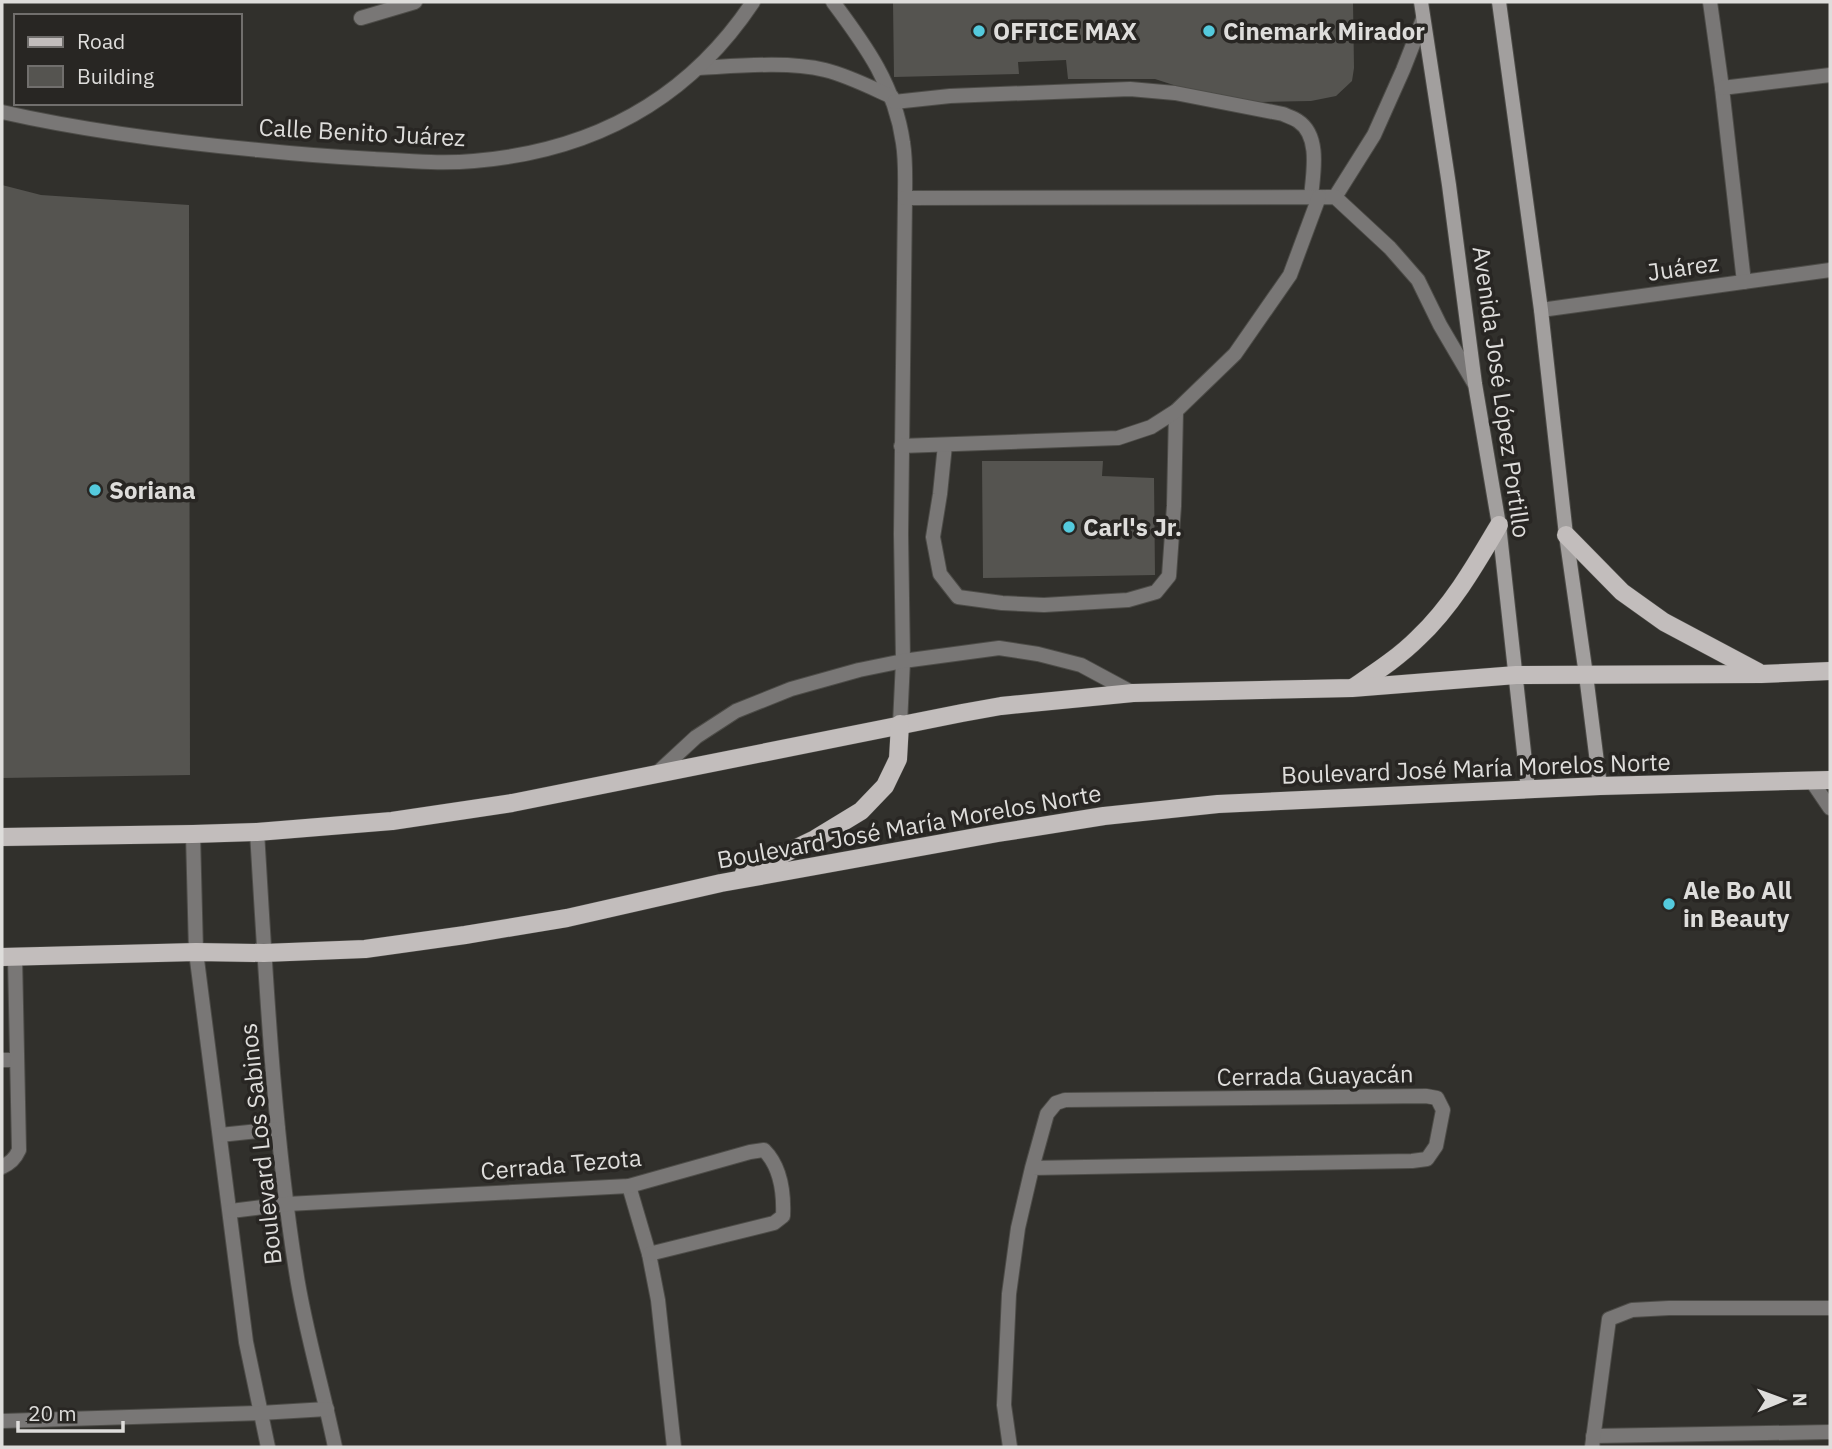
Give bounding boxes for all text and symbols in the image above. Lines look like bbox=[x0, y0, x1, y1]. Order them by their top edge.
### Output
legend bbox=[14, 14, 242, 105]
place label: OFFICE MAX bbox=[993, 15, 1137, 47]
place label: Cinemark Mirador bbox=[1223, 15, 1425, 47]
marker: OFFICE MAX bbox=[971, 23, 987, 39]
marker: Cinemark Mirador bbox=[1201, 23, 1217, 39]
text: Road bbox=[77, 27, 125, 55]
text: Building bbox=[77, 62, 154, 90]
street label: Calle Benito Juárez bbox=[258, 111, 466, 153]
street label: Avenida José López Portillo bbox=[1466, 244, 1538, 540]
street label: Juárez bbox=[1645, 246, 1721, 288]
place label: Soriana bbox=[109, 474, 196, 506]
marker: Soriana bbox=[87, 482, 103, 498]
place label: Carl's Jr. bbox=[1083, 511, 1182, 543]
marker: Carl's Jr. bbox=[1061, 519, 1077, 535]
street label: Boulevard José María Morelos Norte bbox=[1281, 745, 1671, 791]
street label: Boulevard José María Morelos Norte bbox=[714, 776, 1104, 876]
place label: Ale Bo All in Beauty bbox=[1683, 874, 1792, 934]
marker: Ale Bo All in Beauty bbox=[1661, 896, 1677, 912]
street label: Boulevard Los Sabinos bbox=[231, 1022, 289, 1266]
street label: Cerrada Guayacán bbox=[1216, 1057, 1414, 1093]
street label: Cerrada Tezota bbox=[479, 1141, 643, 1187]
north arrow bbox=[1748, 1365, 1818, 1435]
scale bar bbox=[18, 1390, 122, 1434]
text: N bbox=[1788, 1393, 1812, 1407]
text: 20 m bbox=[28, 1399, 77, 1427]

